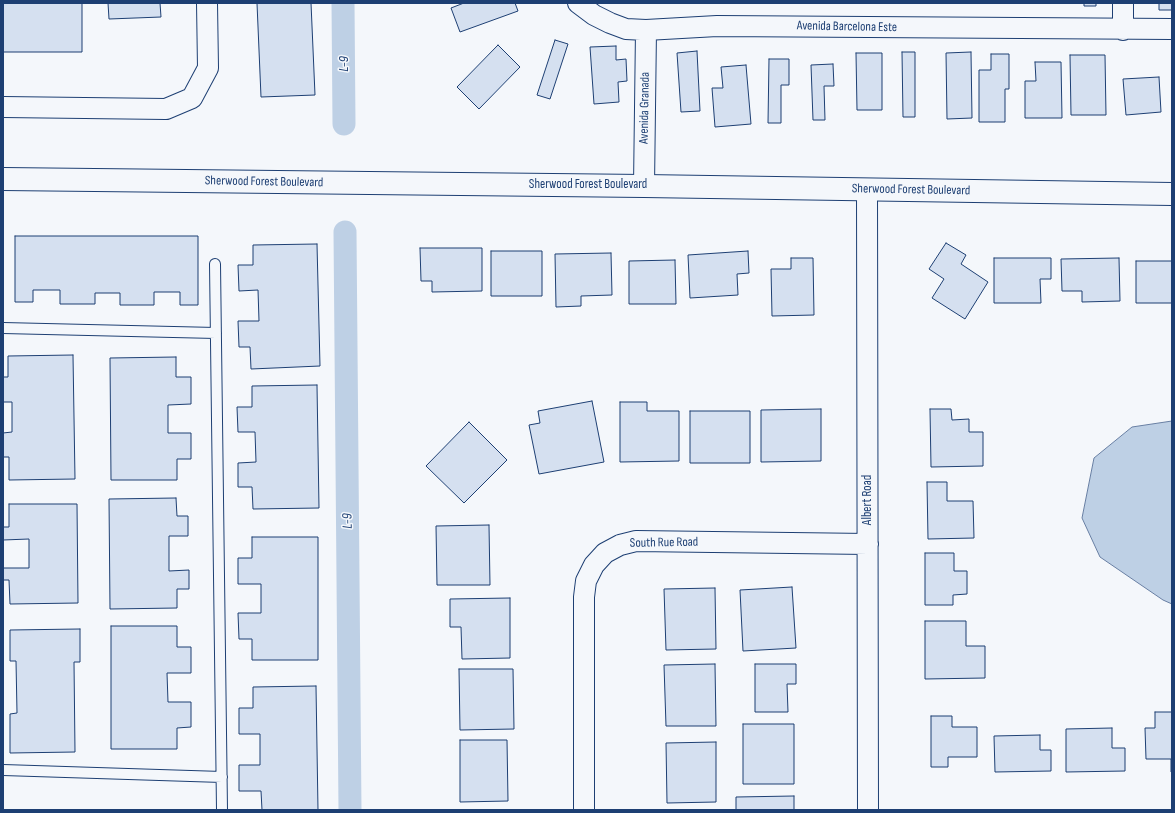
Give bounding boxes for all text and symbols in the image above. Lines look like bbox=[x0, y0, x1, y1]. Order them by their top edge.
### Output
street label: Avenida Barcelona Este bbox=[797, 18, 897, 36]
water label: L-9 bbox=[336, 56, 352, 72]
street label: Avenida Granada bbox=[637, 72, 653, 144]
street label: Sherwood Forest Boulevard bbox=[205, 173, 323, 191]
street label: Sherwood Forest Boulevard bbox=[529, 177, 647, 193]
street label: Sherwood Forest Boulevard bbox=[852, 181, 970, 199]
street label: Albert Road bbox=[860, 475, 876, 525]
water label: L-9 bbox=[339, 513, 357, 529]
street label: South Rue Road bbox=[630, 535, 698, 551]

